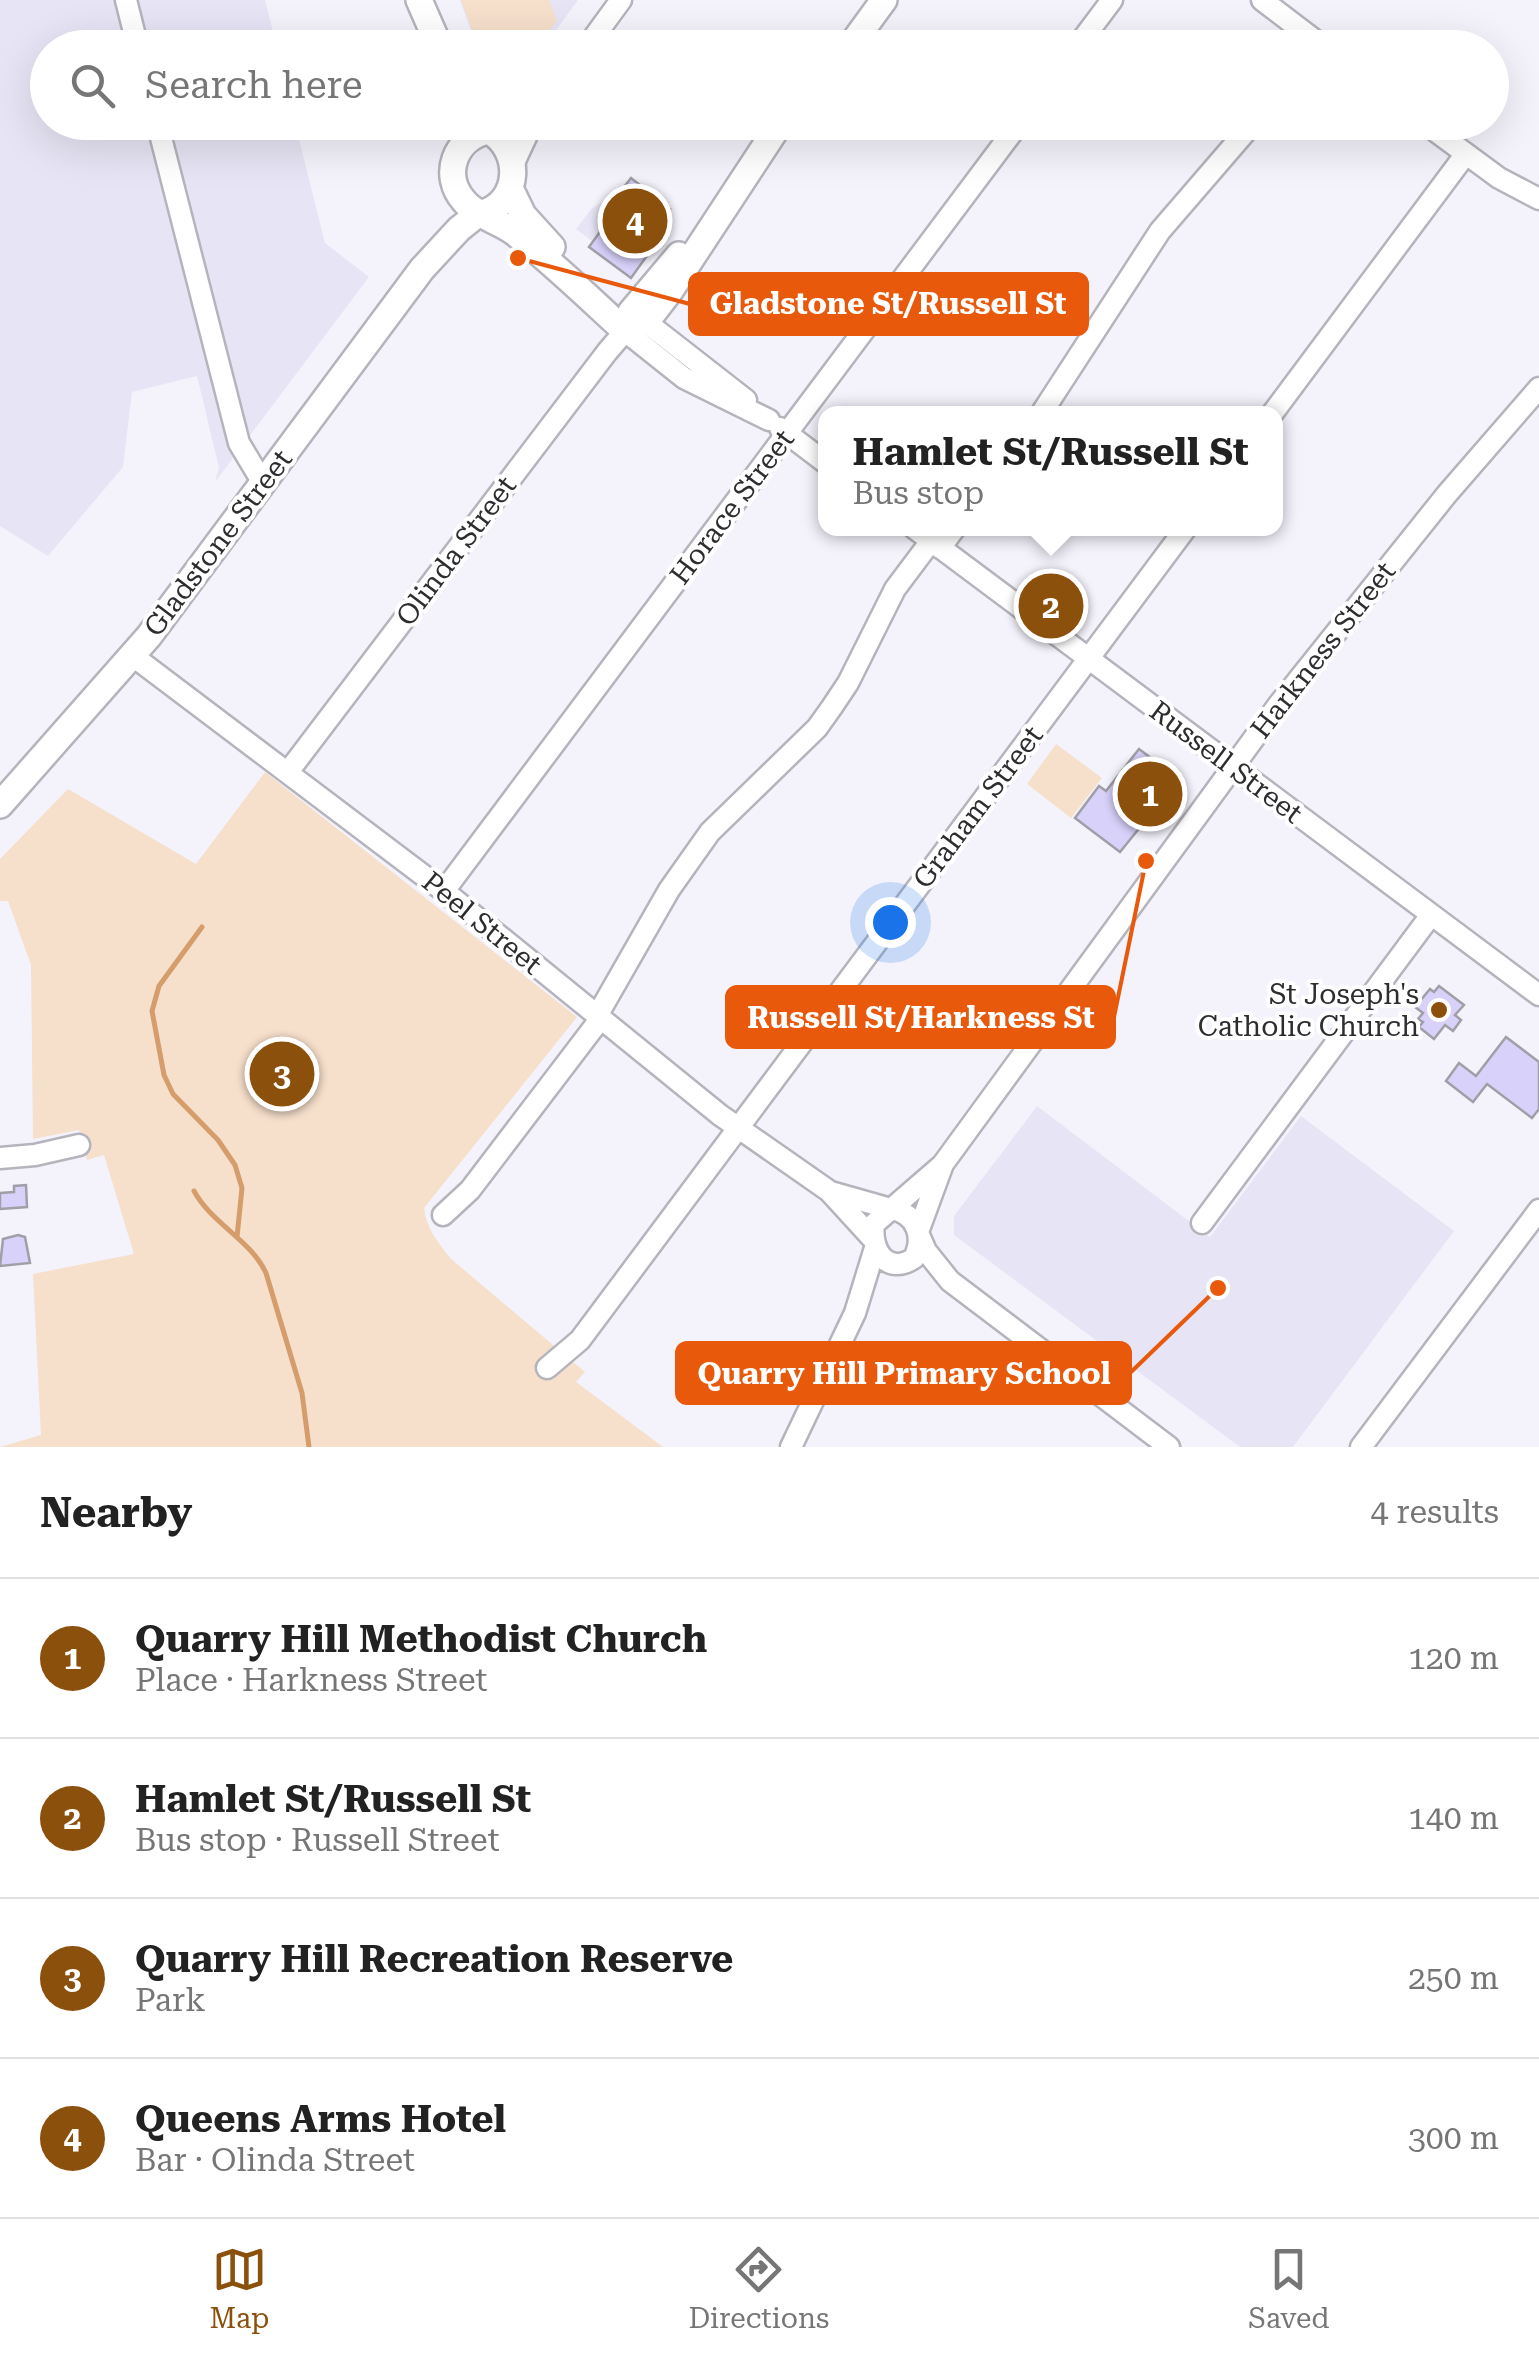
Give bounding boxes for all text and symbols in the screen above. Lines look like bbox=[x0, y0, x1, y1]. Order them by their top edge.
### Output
search box bbox=[30, 30, 1509, 140]
icon: search bbox=[65, 58, 120, 113]
text: Search here bbox=[145, 63, 363, 107]
pin: 4 bbox=[602, 184, 668, 258]
callout: Gladstone St/Russell St bbox=[690, 274, 1087, 334]
text: Gladstone St/Russell St bbox=[710, 286, 1066, 321]
popup bbox=[818, 406, 1283, 536]
street label: Horace Street bbox=[663, 423, 801, 591]
text: Hamlet St/Russell St bbox=[852, 430, 1249, 474]
street label: Gladstone Street bbox=[137, 443, 299, 643]
street label: Olinda Street bbox=[389, 470, 523, 632]
text: Bus stop bbox=[852, 474, 984, 512]
street label: Harkness Street bbox=[1244, 555, 1402, 745]
pin: 2 bbox=[1018, 568, 1084, 644]
street label: Russell Street bbox=[1143, 694, 1309, 830]
street label: Graham Street bbox=[906, 719, 1050, 895]
pin: 1 bbox=[1118, 756, 1182, 832]
street label: Peel Street bbox=[416, 865, 548, 981]
your location bbox=[865, 897, 916, 948]
place label: St Joseph's Catholic Church bbox=[1198, 978, 1419, 1043]
callout: Russell St/Harkness St bbox=[727, 987, 1114, 1047]
marker: St Joseph's Catholic Church bbox=[1428, 999, 1450, 1021]
text: Russell St/Harkness St bbox=[747, 1000, 1095, 1035]
pin: 3 bbox=[250, 1036, 314, 1112]
callout: Quarry Hill Primary School bbox=[677, 1343, 1130, 1403]
text: Quarry Hill Primary School bbox=[697, 1356, 1111, 1391]
text: Nearby bbox=[40, 1488, 192, 1537]
text: 4 results bbox=[1371, 1493, 1499, 1531]
text: Quarry Hill Methodist Church bbox=[135, 1617, 707, 1661]
text: 1 bbox=[64, 1639, 81, 1677]
text: 120 m bbox=[1408, 1639, 1499, 1677]
text: Place · Harkness Street bbox=[135, 1661, 487, 1699]
text: Hamlet St/Russell St bbox=[135, 1777, 531, 1821]
text: 2 bbox=[64, 1799, 81, 1837]
text: 140 m bbox=[1408, 1799, 1499, 1837]
text: Bus stop · Russell Street bbox=[135, 1821, 500, 1859]
text: Quarry Hill Recreation Reserve bbox=[135, 1937, 733, 1981]
text: 3 bbox=[64, 1959, 81, 1997]
text: 250 m bbox=[1408, 1959, 1499, 1997]
text: Park bbox=[135, 1981, 206, 2019]
text: Queens Arms Hotel bbox=[135, 2097, 506, 2141]
text: 4 bbox=[64, 2119, 81, 2157]
text: 300 m bbox=[1408, 2119, 1499, 2157]
text: Bar · Olinda Street bbox=[135, 2141, 415, 2179]
tab: Map bbox=[210, 2242, 269, 2335]
tab: Directions bbox=[688, 2242, 829, 2335]
tab: Saved bbox=[1248, 2242, 1330, 2335]

